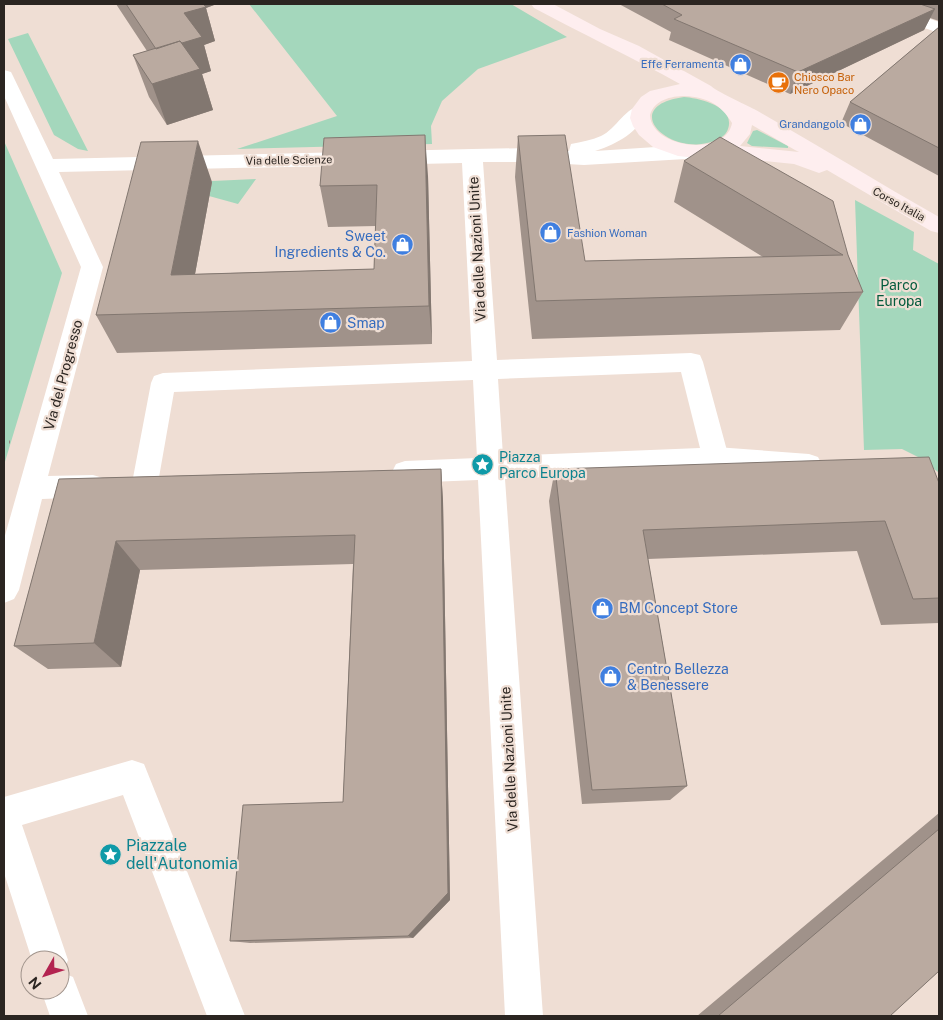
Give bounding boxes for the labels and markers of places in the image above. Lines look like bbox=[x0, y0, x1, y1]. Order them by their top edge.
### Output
shop icon: Effe Ferramenta bbox=[728, 52, 752, 76]
place label: Effe Ferramenta bbox=[641, 58, 724, 70]
cafe icon: Chiosco Bar Nero Opaco bbox=[766, 71, 790, 95]
place label: Chiosco Bar Nero Opaco bbox=[794, 71, 855, 96]
shop icon: Grandangolo bbox=[849, 112, 873, 136]
place label: Grandangolo bbox=[779, 118, 845, 130]
shop icon: Fashion Woman bbox=[539, 221, 563, 245]
place label: Fashion Woman bbox=[567, 227, 647, 239]
place label: Sweet Ingredients & Co. bbox=[274, 228, 386, 260]
shop icon: Sweet Ingredients & Co. bbox=[390, 232, 414, 256]
shop icon: Smap bbox=[319, 311, 343, 335]
place label: Smap bbox=[347, 315, 385, 331]
place label: Piazza Parco Europa bbox=[499, 449, 586, 481]
place icon: Piazza Parco Europa bbox=[471, 453, 495, 477]
shop icon: BM Concept Store bbox=[591, 596, 615, 620]
place label: BM Concept Store bbox=[619, 600, 738, 616]
place label: Centro Bellezza & Benessere bbox=[627, 661, 729, 693]
shop icon: Centro Bellezza & Benessere bbox=[599, 665, 623, 689]
place label: Piazzale dell'Autonomia bbox=[126, 836, 238, 873]
place icon: Piazzale dell'Autonomia bbox=[98, 842, 122, 866]

